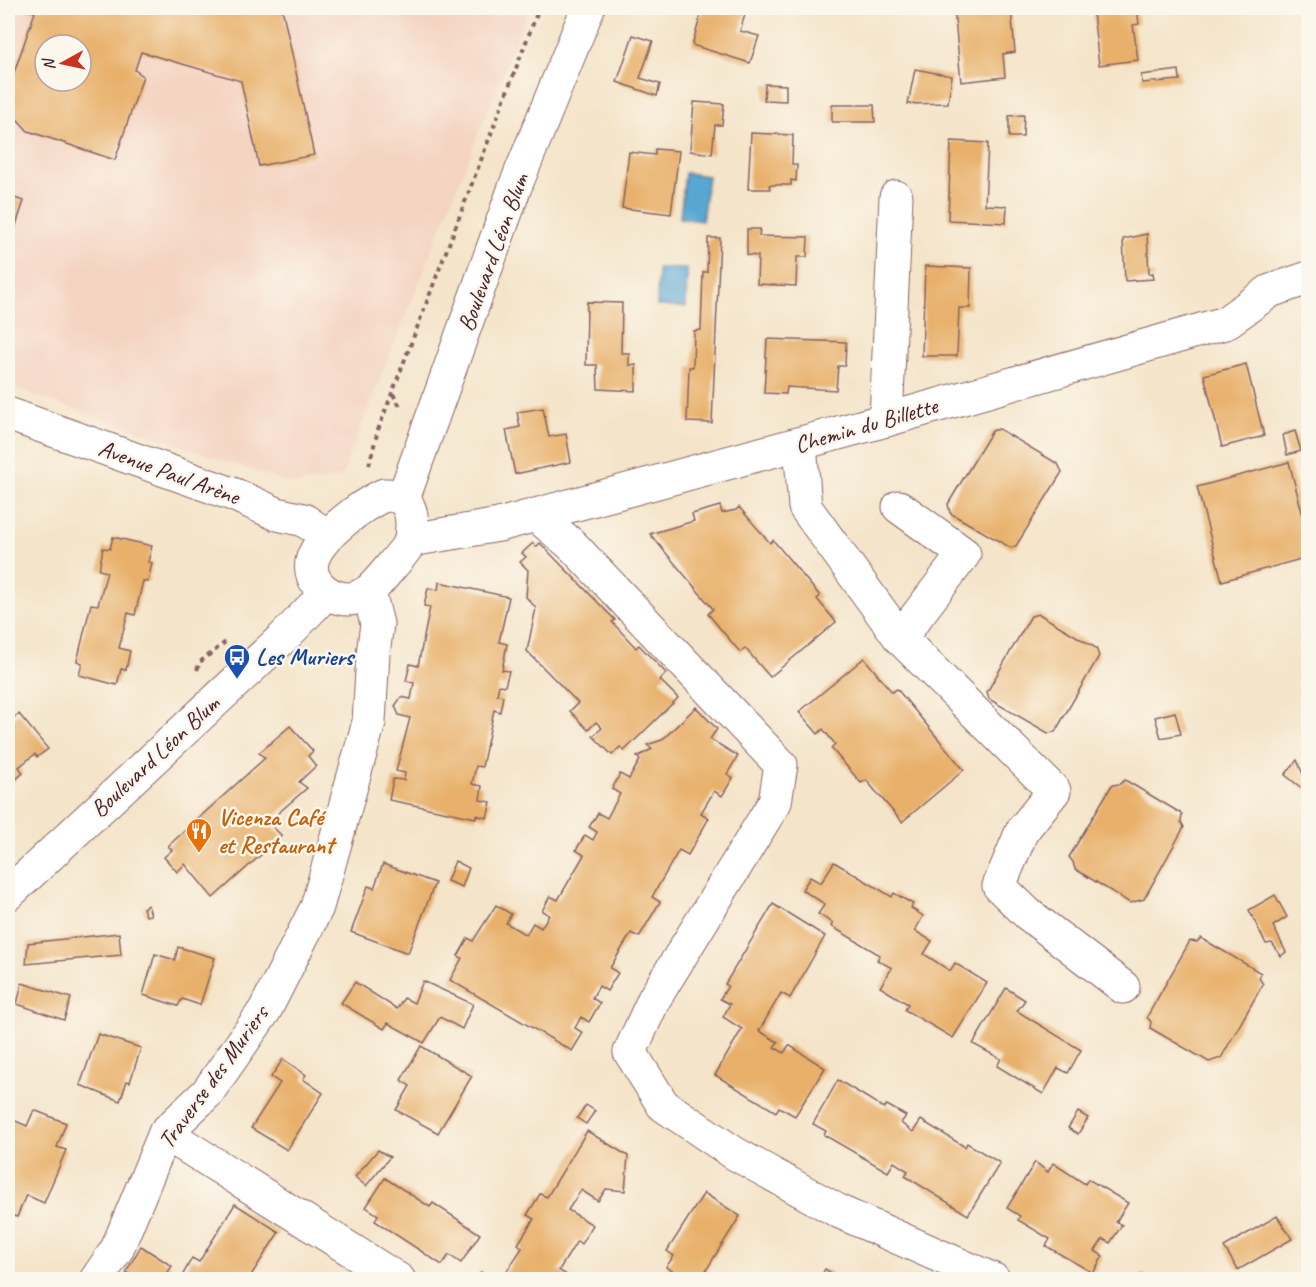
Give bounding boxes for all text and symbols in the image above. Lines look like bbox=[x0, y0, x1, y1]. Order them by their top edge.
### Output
north arrow bbox=[33, 33, 93, 93]
text: N bbox=[38, 56, 60, 71]
street label: Boulevard Léon Blum bbox=[451, 168, 536, 335]
street label: Chemin du Billette bbox=[791, 390, 943, 460]
street label: Avenue Paul Arène bbox=[95, 433, 245, 512]
bus stop icon: Les Muriers bbox=[222, 642, 252, 680]
place label: Les Muriers bbox=[256, 642, 356, 672]
street label: Boulevard Léon Blum bbox=[84, 688, 226, 824]
place label: Vicenza Café et Restaurant bbox=[218, 802, 337, 860]
restaurant icon: Vicenza Café et Restaurant bbox=[184, 816, 214, 854]
street label: Traverse des Muriers bbox=[151, 998, 276, 1154]

